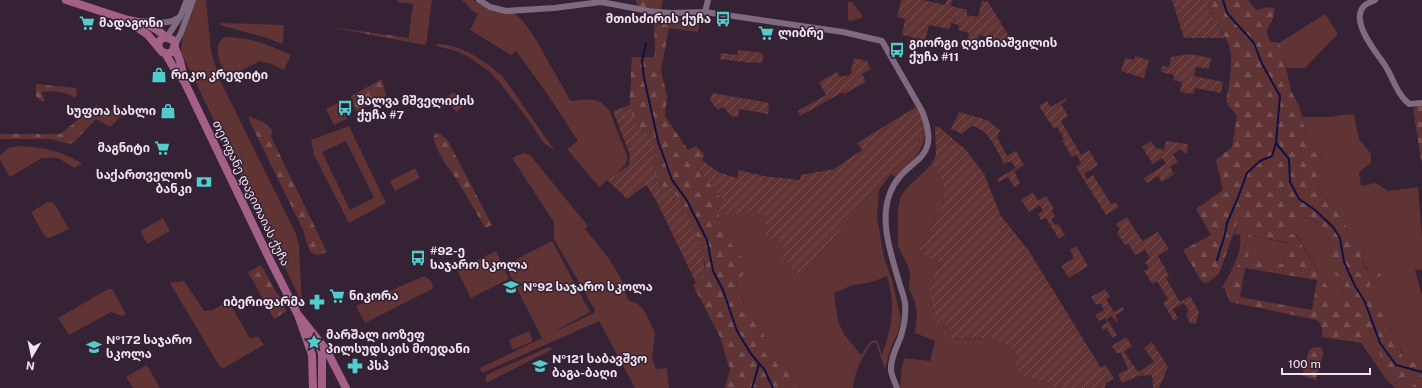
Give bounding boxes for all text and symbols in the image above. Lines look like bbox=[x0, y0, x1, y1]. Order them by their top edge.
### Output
bus stop icon: მთისძირის ქუჩა bbox=[714, 10, 732, 28]
place label: მთისძირის ქუჩა bbox=[606, 12, 711, 26]
supermarket icon: მადაგონი bbox=[78, 14, 96, 32]
place label: მადაგონი bbox=[99, 16, 163, 31]
supermarket icon: ლიბრე bbox=[757, 24, 775, 42]
place label: ლიბრე bbox=[778, 26, 824, 41]
place label: გიორგი ღვინიაშვილის ქუჩა #11 bbox=[909, 36, 1058, 64]
bus stop icon: გიორგი ღვინიაშვილის ქუჩა #11 bbox=[888, 41, 906, 59]
shop icon: რიკო კრედიტი bbox=[150, 66, 168, 84]
place label: რიკო კრედიტი bbox=[171, 68, 268, 83]
place label: შალვა მშველიძის ქუჩა #7 bbox=[357, 94, 475, 122]
bus stop icon: შალვა მშველიძის ქუჩა #7 bbox=[336, 99, 354, 117]
shop icon: სუფთა სახლი bbox=[159, 102, 177, 120]
place label: სუფთა სახლი bbox=[67, 104, 156, 119]
street label: თეოფანე დავითაიას ქუჩა bbox=[209, 118, 292, 269]
supermarket icon: მაგნიტი bbox=[153, 139, 171, 157]
place label: მაგნიტი bbox=[97, 141, 150, 155]
place label: საქართველოს ბანკი bbox=[96, 168, 192, 196]
bank icon: საქართველოს ბანკი bbox=[195, 173, 213, 191]
place label: #92-ე საჯარო სკოლა bbox=[430, 244, 527, 273]
bus stop icon: #92-ე საჯარო სკოლა bbox=[409, 249, 427, 267]
school or university icon: №92 საჯარო სკოლა bbox=[502, 278, 520, 296]
place label: №92 საჯარო სკოლა bbox=[523, 280, 653, 295]
supermarket icon: ნიკორა bbox=[328, 287, 346, 305]
place label: ნიკორა bbox=[349, 289, 398, 303]
pharmacy icon: იბერიფარმა bbox=[308, 293, 326, 311]
place label: იბერიფარმა bbox=[223, 295, 305, 309]
place label: მარშალ იოზეფ პილსუდსკის მოედანი bbox=[326, 328, 470, 357]
place label: №172 საჯარო სკოლა bbox=[106, 333, 192, 362]
place icon: მარშალ იოზეფ პილსუდსკის მოედანი bbox=[305, 333, 323, 351]
north arrow bbox=[12, 336, 52, 376]
school or university icon: №172 საჯარო სკოლა bbox=[85, 338, 103, 356]
scale bar bbox=[1282, 350, 1370, 376]
place label: №121 საბავშვო ბაგა-ბაღი bbox=[552, 352, 647, 380]
pharmacy icon: პსპ bbox=[346, 357, 364, 375]
school or university icon: №121 საბავშვო ბაგა-ბაღი bbox=[531, 357, 549, 375]
text: 100 m bbox=[1288, 357, 1321, 371]
text: N bbox=[25, 359, 36, 372]
place label: პსპ bbox=[367, 359, 389, 373]

